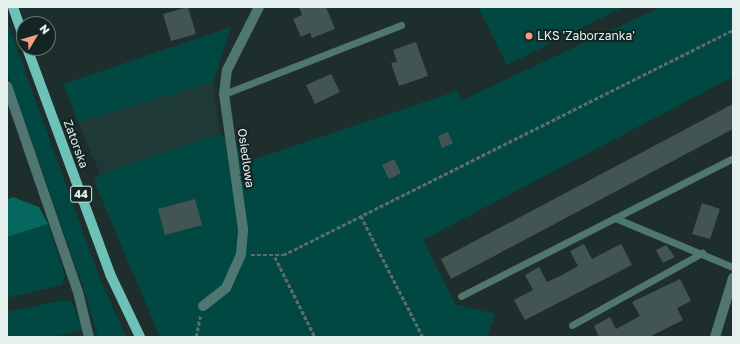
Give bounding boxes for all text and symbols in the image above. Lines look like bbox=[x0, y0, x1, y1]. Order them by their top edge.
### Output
north arrow bbox=[16, 16, 56, 56]
text: N bbox=[37, 22, 53, 36]
place label: LKS 'Zaborzanka' bbox=[537, 29, 635, 43]
marker: LKS 'Zaborzanka' bbox=[524, 31, 534, 41]
street label: Zatorska bbox=[61, 118, 91, 170]
street label: Osiedlowa bbox=[235, 127, 257, 189]
road number: 44 bbox=[70, 185, 92, 203]

